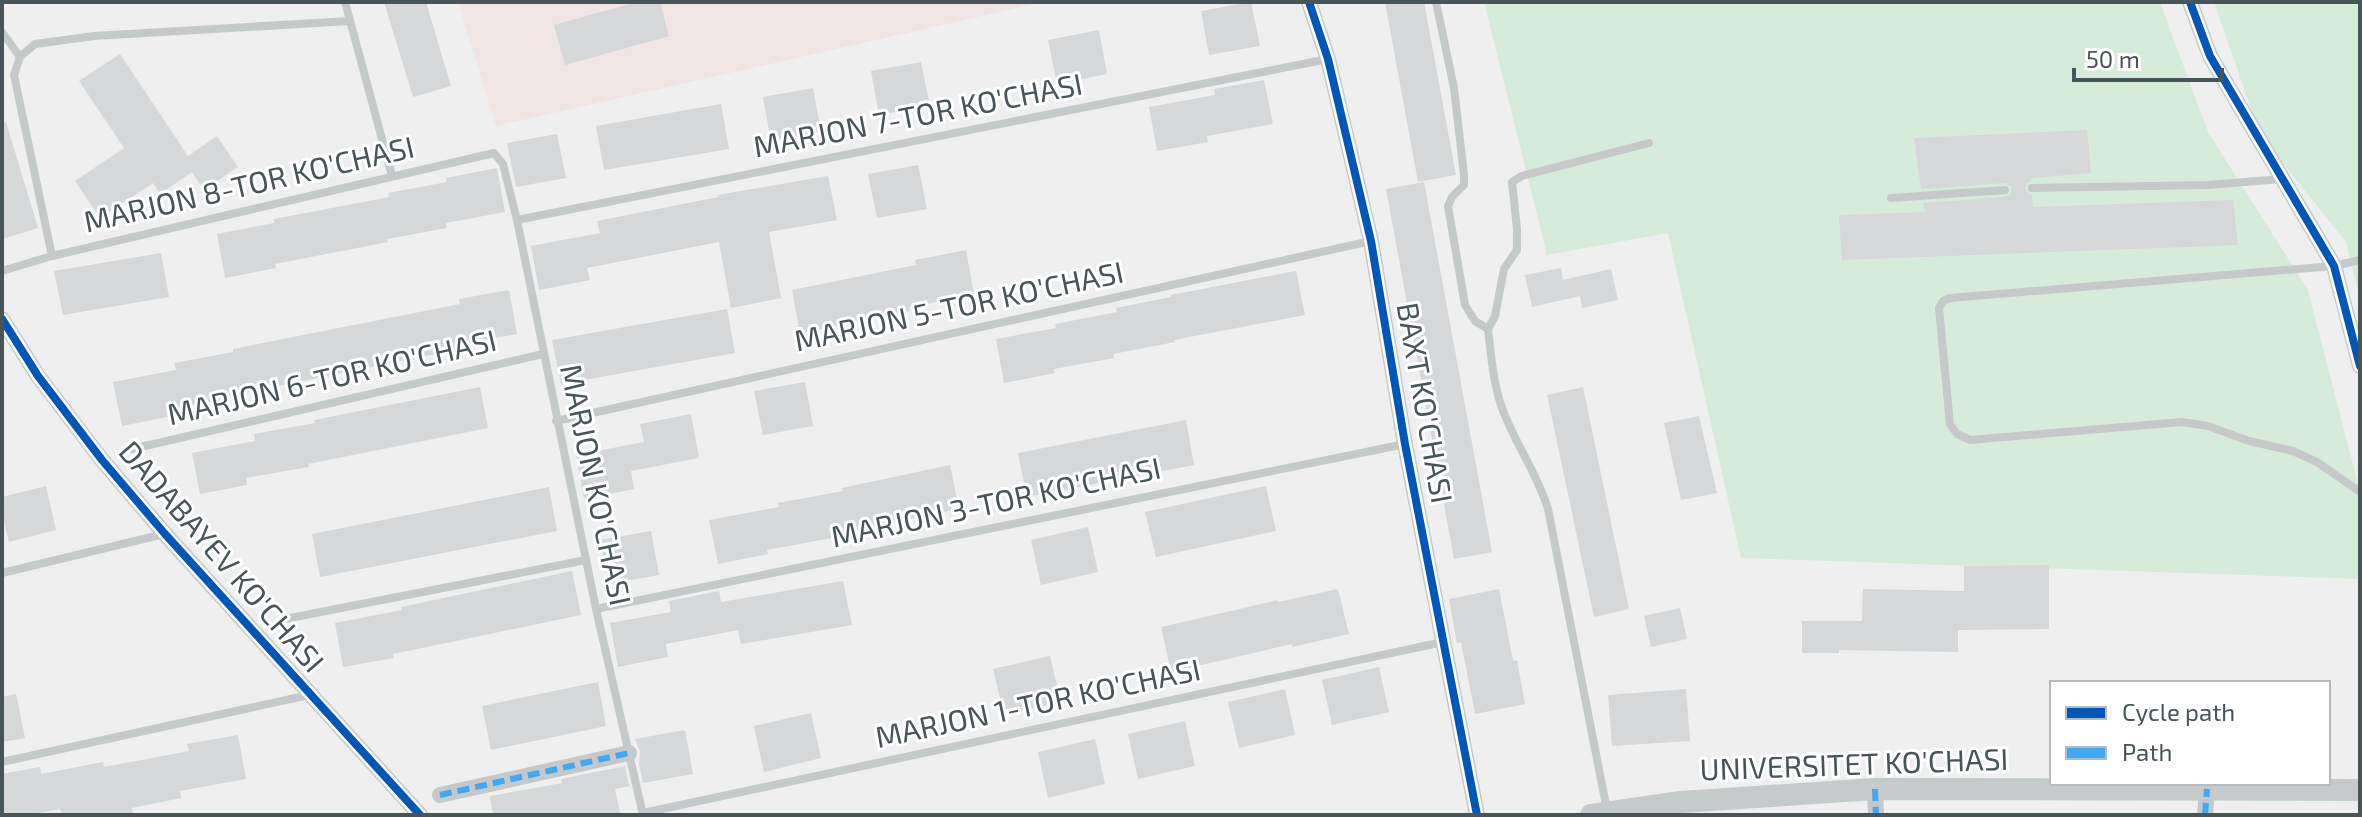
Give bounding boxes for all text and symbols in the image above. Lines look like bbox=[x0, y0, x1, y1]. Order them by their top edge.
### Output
scale bar bbox=[2074, 32, 2222, 82]
text: 50 m bbox=[2086, 44, 2140, 73]
street label: MARJON 7-TOR KO'CHASI bbox=[750, 64, 1085, 164]
street label: MARJON 8-TOR KO'CHASI bbox=[80, 128, 417, 239]
street label: MARJON 5-TOR KO'CHASI bbox=[791, 253, 1126, 358]
street label: BAXT KO'CHASI bbox=[1391, 300, 1461, 506]
street label: MARJON 6-TOR KO'CHASI bbox=[163, 321, 500, 431]
street label: MARJON KO'CHASI bbox=[554, 361, 640, 608]
street label: DADABAYEV KO'CHASI bbox=[112, 433, 333, 679]
street label: MARJON 3-TOR KO'CHASI bbox=[827, 448, 1164, 554]
street label: MARJON 1-TOR KO'CHASI bbox=[872, 650, 1203, 754]
legend bbox=[2050, 681, 2330, 785]
text: Cycle path bbox=[2122, 697, 2235, 726]
text: Path bbox=[2122, 737, 2172, 766]
street label: UNIVERSITET KO'CHASI bbox=[1699, 740, 2009, 786]

